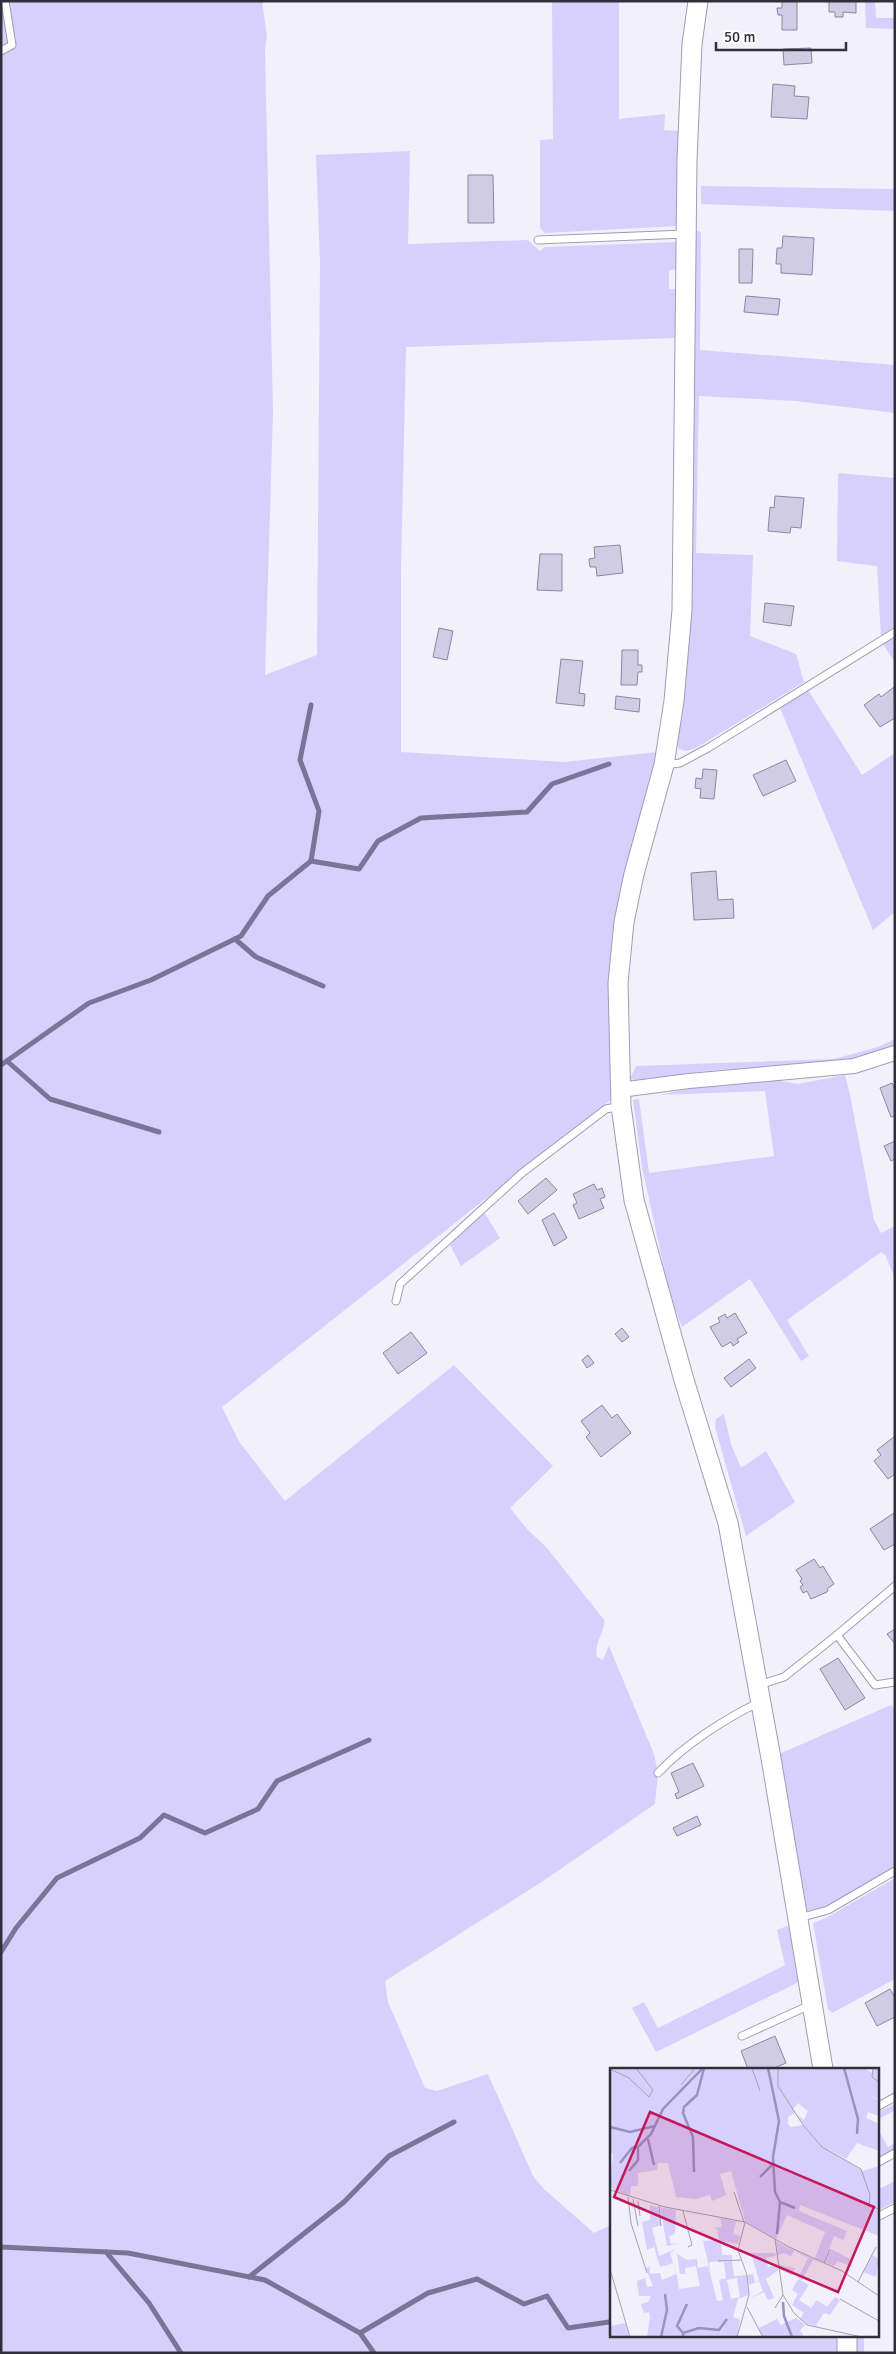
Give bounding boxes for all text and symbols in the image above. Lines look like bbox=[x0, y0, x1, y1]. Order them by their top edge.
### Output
scale bar bbox=[716, 20, 846, 52]
text: 50 m bbox=[724, 28, 755, 46]
inset map bbox=[610, 2068, 878, 2336]

